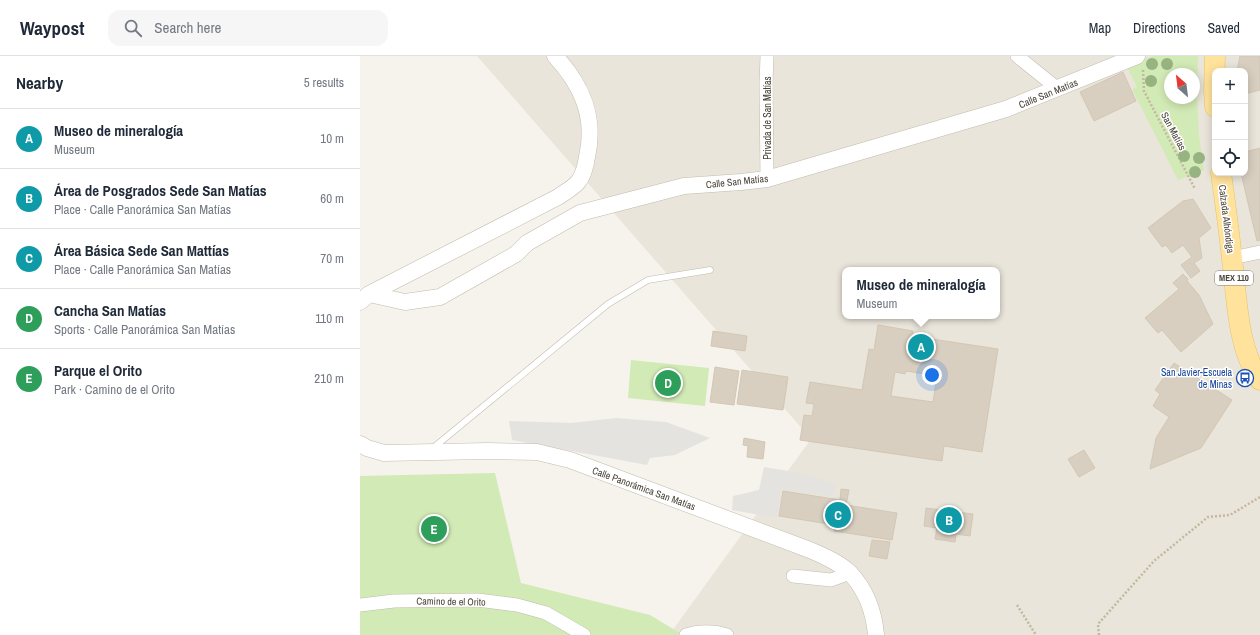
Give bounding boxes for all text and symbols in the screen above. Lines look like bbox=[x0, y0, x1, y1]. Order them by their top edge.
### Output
search box bbox=[108, 10, 388, 46]
text: Waypost bbox=[20, 15, 84, 41]
icon: search bbox=[122, 17, 144, 39]
text: Search here bbox=[154, 17, 221, 38]
text: Map bbox=[1089, 19, 1111, 37]
text: Directions bbox=[1133, 19, 1185, 37]
text: Saved bbox=[1207, 19, 1240, 37]
north arrow bbox=[1164, 68, 1200, 104]
map controls bbox=[1212, 68, 1248, 176]
button: + bbox=[1212, 68, 1248, 104]
text: Nearby bbox=[16, 71, 63, 94]
text: 5 results bbox=[304, 74, 344, 91]
street label: Privada de San Matías bbox=[761, 76, 774, 160]
street label: Calle San Matías bbox=[1017, 76, 1080, 111]
button: − bbox=[1212, 104, 1248, 140]
street label: San Matías bbox=[1158, 110, 1189, 153]
text: Museo de mineralogía bbox=[54, 120, 183, 141]
text: A bbox=[25, 130, 33, 147]
text: 10 m bbox=[320, 130, 344, 147]
button: locate bbox=[1212, 140, 1248, 176]
text: Museum bbox=[54, 141, 95, 158]
street label: Calle San Matías bbox=[705, 172, 769, 191]
text: Área de Posgrados Sede San Matías bbox=[54, 180, 267, 201]
street label: Calzada Alhóndiga bbox=[1216, 184, 1237, 254]
text: B bbox=[25, 190, 33, 207]
text: 60 m bbox=[320, 190, 344, 207]
text: Place · Calle Panorámica San Matías bbox=[54, 201, 231, 218]
text: Área Básica Sede San Mattías bbox=[54, 240, 229, 261]
text: C bbox=[25, 250, 33, 267]
text: 70 m bbox=[320, 250, 344, 267]
text: Place · Calle Panorámica San Matías bbox=[54, 261, 231, 278]
popup bbox=[842, 267, 1000, 319]
road number: MEX 110 bbox=[1215, 271, 1253, 285]
text: Museo de mineralogía bbox=[856, 274, 986, 295]
text: Museum bbox=[856, 295, 897, 312]
text: Cancha San Matías bbox=[54, 300, 166, 321]
text: D bbox=[25, 310, 33, 327]
text: 110 m bbox=[315, 310, 344, 327]
text: Sports · Calle Panorámica San Matías bbox=[54, 321, 235, 338]
pin: A bbox=[908, 332, 934, 362]
text: Parque el Orito bbox=[54, 360, 142, 381]
your location bbox=[922, 365, 942, 385]
place label: San Javier-Escuela de Minas bbox=[1161, 366, 1232, 391]
pin: D bbox=[655, 368, 681, 398]
bus stop icon: San Javier-Escuela de Minas bbox=[1235, 368, 1255, 388]
text: E bbox=[25, 370, 33, 387]
text: 210 m bbox=[314, 370, 344, 387]
text: Park · Camino de el Orito bbox=[54, 381, 175, 398]
street label: Calle Panorámica San Matías bbox=[590, 464, 697, 513]
pin: C bbox=[825, 500, 851, 530]
pin: B bbox=[936, 505, 962, 535]
pin: E bbox=[421, 514, 447, 544]
street label: Camino de el Orito bbox=[416, 594, 486, 609]

